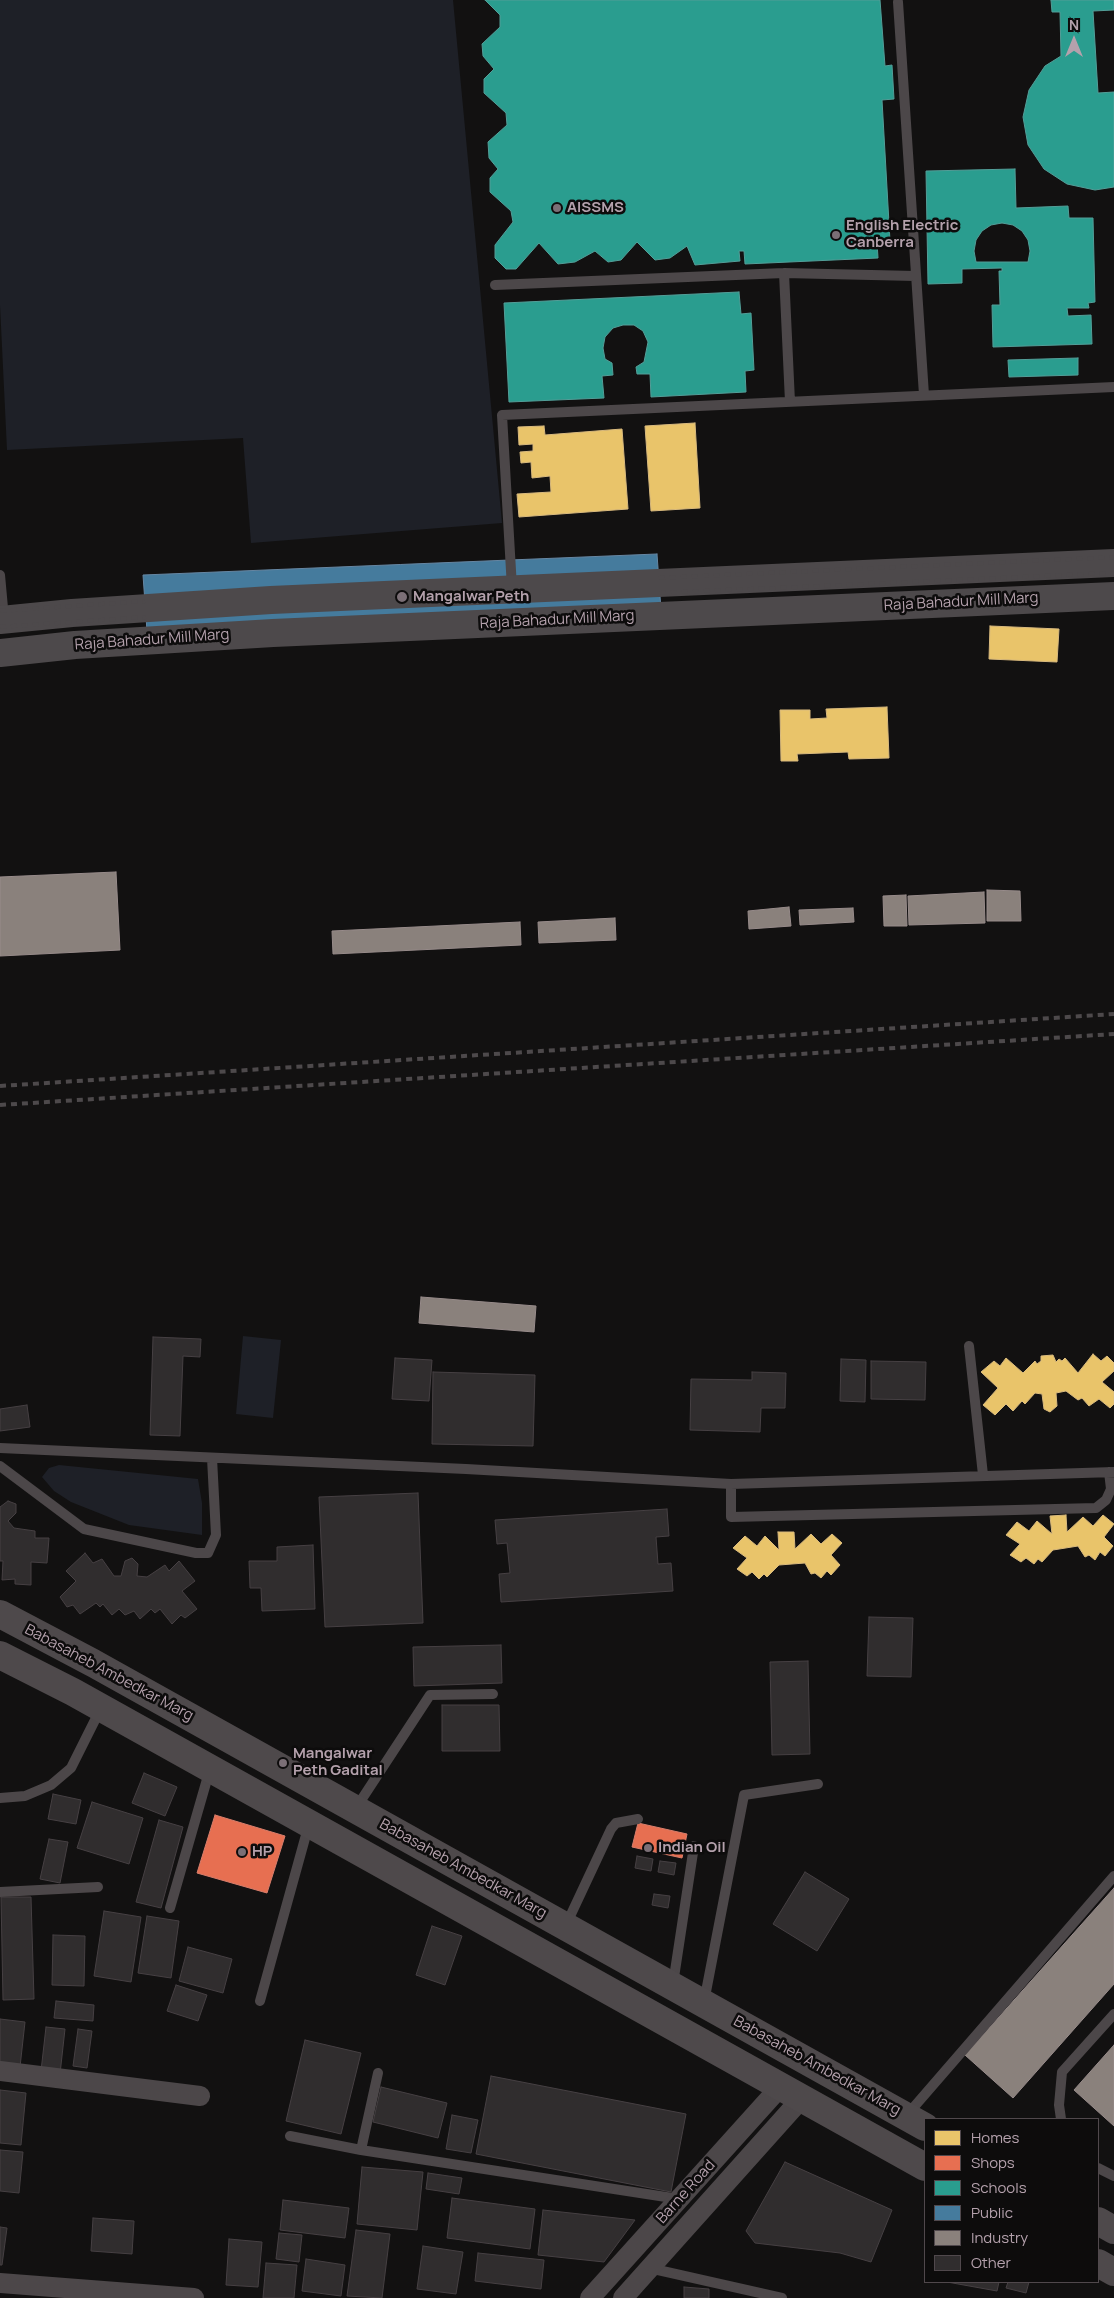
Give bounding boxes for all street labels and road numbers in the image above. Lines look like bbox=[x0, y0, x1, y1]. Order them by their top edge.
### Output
street label: Raja Bahadur Mill Marg bbox=[883, 589, 1039, 615]
street label: Raja Bahadur Mill Marg bbox=[479, 607, 635, 633]
street label: Raja Bahadur Mill Marg bbox=[74, 626, 230, 654]
street label: Babasaheb Ambedkar Marg bbox=[22, 1621, 196, 1725]
street label: Babasaheb Ambedkar Marg bbox=[376, 1815, 550, 1923]
street label: Babasaheb Ambedkar Marg bbox=[730, 2012, 904, 2120]
street label: Barne Road bbox=[653, 2157, 719, 2227]

